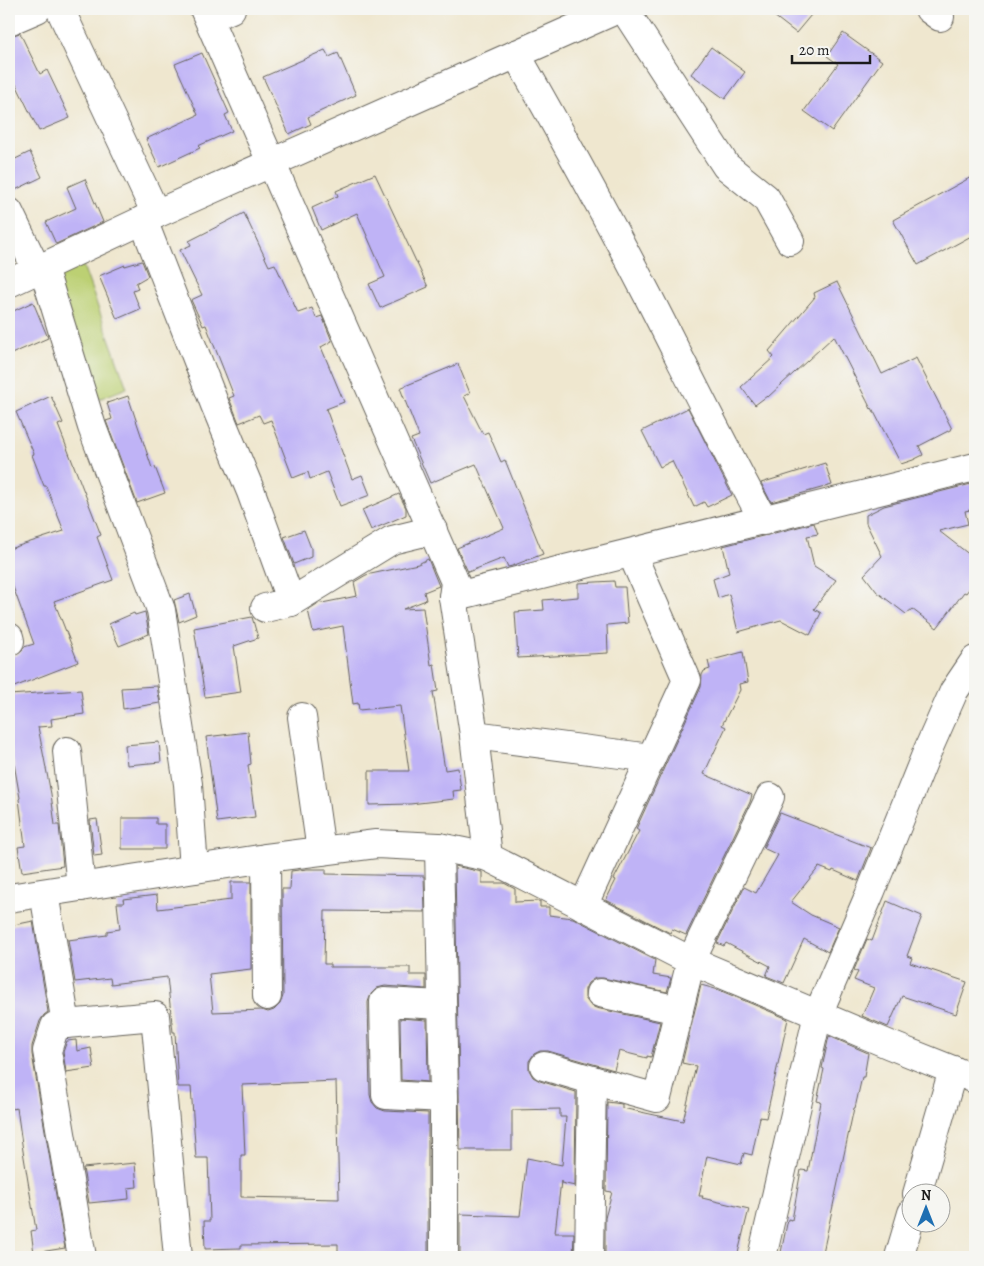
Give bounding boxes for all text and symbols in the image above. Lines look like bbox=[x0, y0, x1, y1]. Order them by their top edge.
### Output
scale bar bbox=[792, 32, 869, 64]
text: 20 m bbox=[799, 40, 830, 60]
north arrow bbox=[902, 1184, 952, 1234]
text: N bbox=[921, 1186, 931, 1205]

